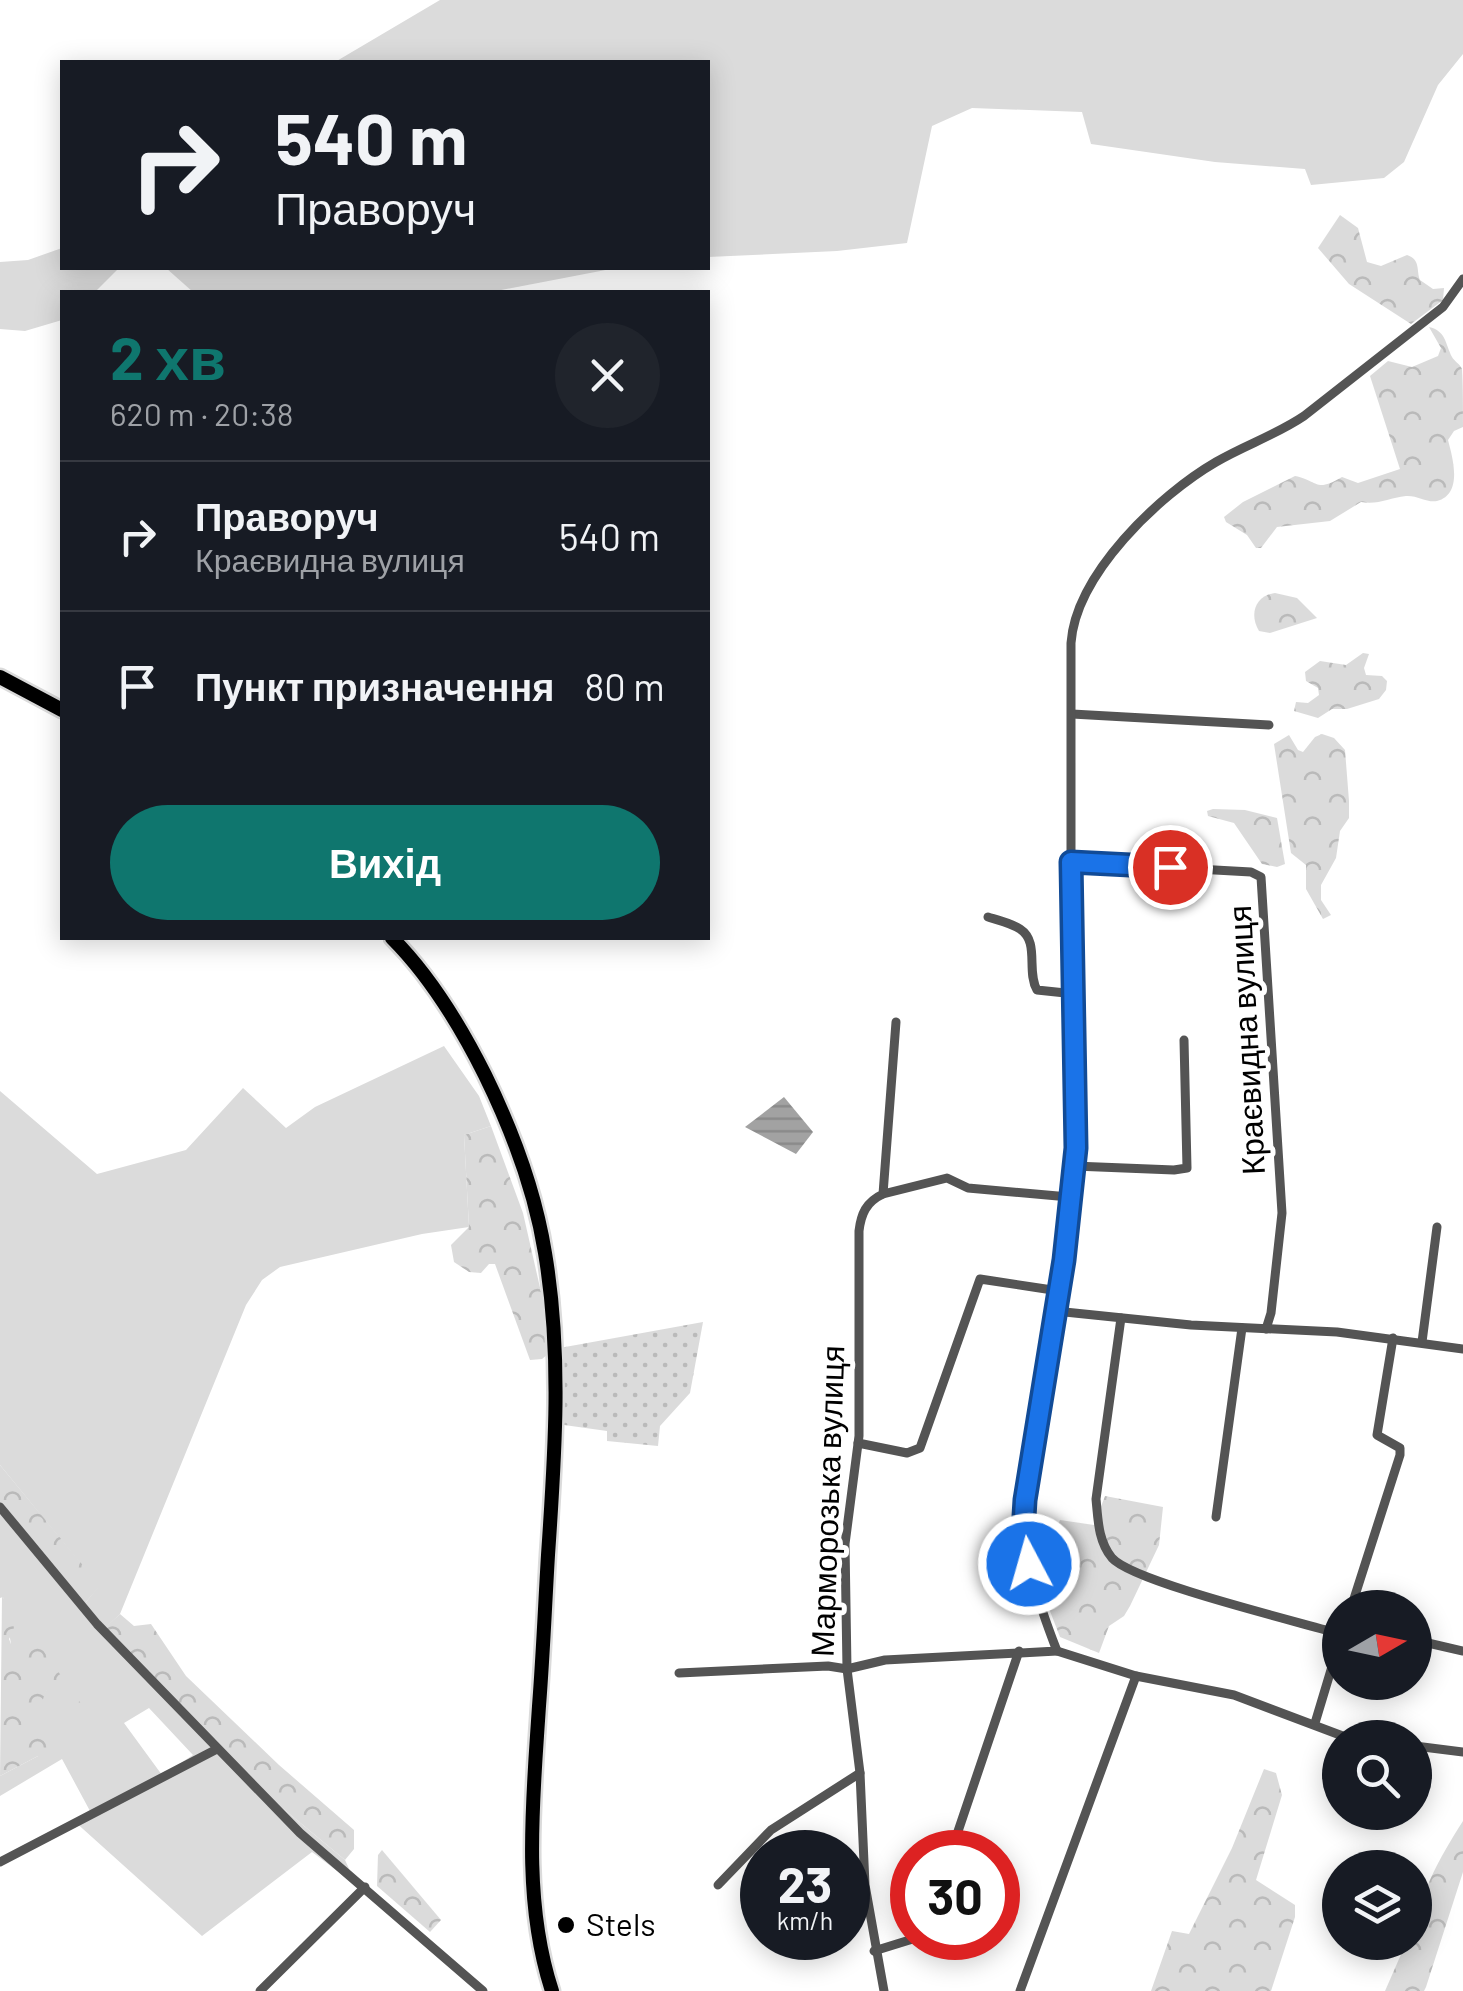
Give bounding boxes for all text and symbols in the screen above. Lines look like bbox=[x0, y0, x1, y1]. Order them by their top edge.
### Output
text: 540 m bbox=[275, 95, 467, 179]
icon: right bbox=[110, 100, 240, 230]
text: Праворуч bbox=[275, 180, 476, 234]
text: 2 хв bbox=[110, 320, 226, 392]
button: close bbox=[555, 323, 660, 428]
text: 620 m · 20:38 bbox=[110, 394, 293, 432]
text: Праворуч bbox=[195, 493, 379, 539]
icon: right bbox=[110, 509, 165, 564]
text: 540 m bbox=[559, 513, 660, 559]
text: Краєвидна вулиця bbox=[195, 540, 465, 578]
icon: arrive bbox=[110, 659, 165, 714]
text: Пункт призначення bbox=[195, 663, 554, 709]
text: 80 m bbox=[584, 663, 665, 709]
button: Вихід bbox=[110, 805, 660, 920]
pin bbox=[1128, 825, 1213, 910]
icon: arrive bbox=[1143, 840, 1198, 895]
street label: Краєвидна вулиця bbox=[1219, 904, 1272, 1176]
street label: Марморозька вулиця bbox=[802, 1345, 851, 1657]
position arrow bbox=[977, 1512, 1081, 1616]
north arrow bbox=[1322, 1590, 1432, 1700]
map controls bbox=[1322, 1590, 1432, 1960]
button: search bbox=[1322, 1720, 1432, 1830]
speed limit sign: 30 bbox=[890, 1830, 1020, 1960]
button: layers bbox=[1322, 1850, 1432, 1960]
text: 23 bbox=[778, 1853, 832, 1913]
place label: Stels bbox=[586, 1904, 656, 1942]
text: km/h bbox=[777, 1905, 833, 1935]
marker: Stels bbox=[555, 1914, 577, 1936]

